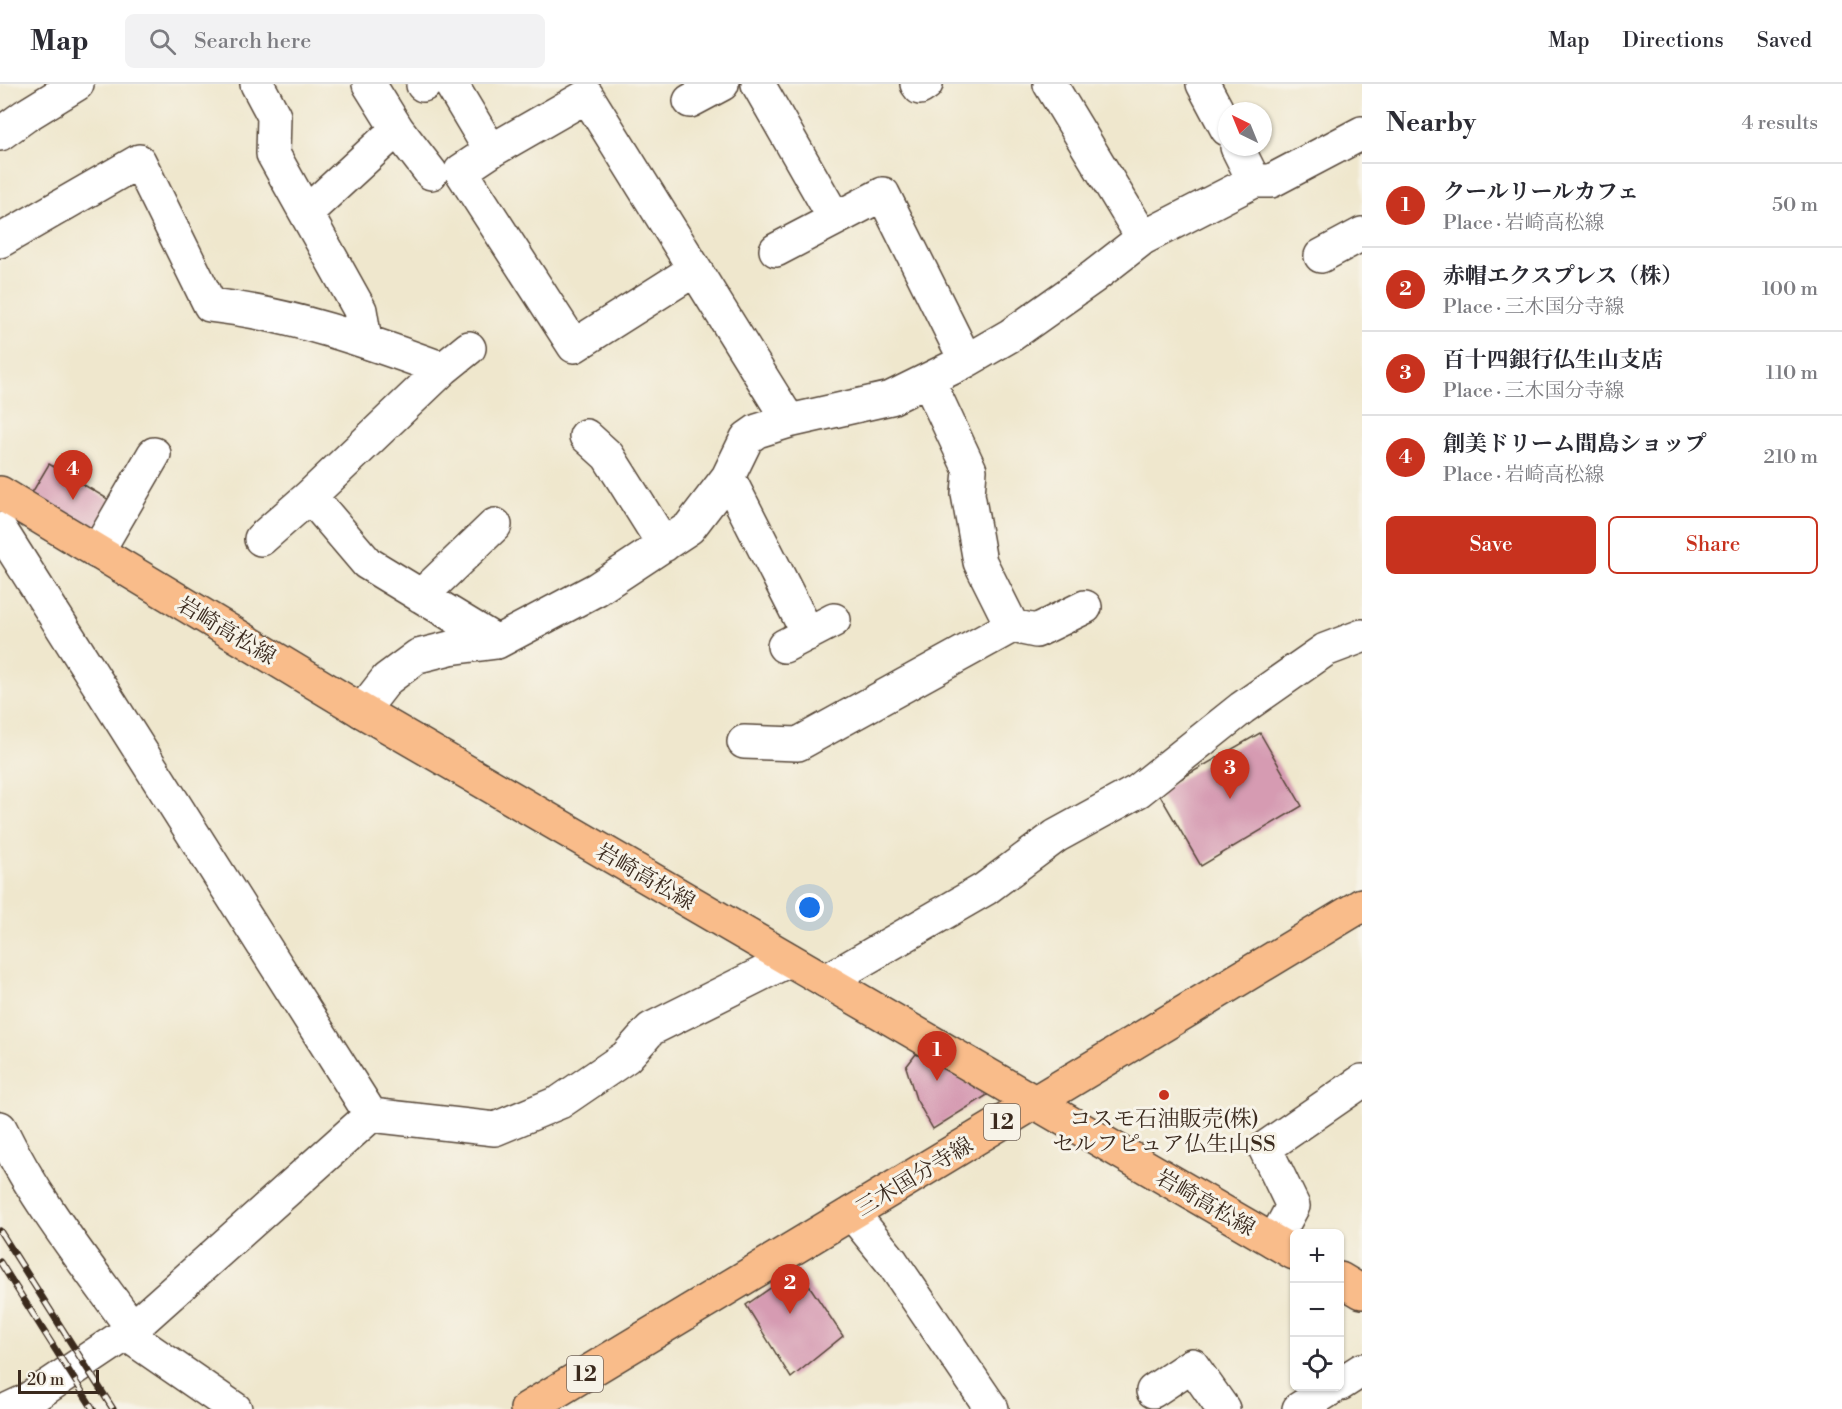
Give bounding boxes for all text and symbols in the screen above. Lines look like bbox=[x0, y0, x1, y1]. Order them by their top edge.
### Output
search box bbox=[125, 14, 545, 68]
text: Map bbox=[30, 24, 89, 59]
icon: search bbox=[146, 25, 179, 58]
text: Search here bbox=[194, 28, 311, 55]
text: Map bbox=[1548, 28, 1590, 54]
text: Directions bbox=[1623, 28, 1724, 54]
text: Saved bbox=[1757, 28, 1812, 54]
north arrow bbox=[1218, 102, 1272, 156]
text: Nearby bbox=[1386, 107, 1476, 139]
text: 4 results bbox=[1741, 111, 1818, 136]
text: クールリールカフェ bbox=[1443, 179, 1639, 206]
text: 1 bbox=[1401, 193, 1410, 218]
text: 50 m bbox=[1772, 193, 1818, 218]
text: Place · 岩崎高松線 bbox=[1443, 211, 1604, 236]
text: 赤帽エクスプレス（株） bbox=[1443, 263, 1683, 290]
text: 2 bbox=[1399, 277, 1412, 302]
text: 100 m bbox=[1762, 277, 1818, 302]
text: Place · 三木国分寺線 bbox=[1443, 295, 1624, 320]
text: 百十四銀行仏生山支店 bbox=[1443, 347, 1663, 374]
text: 3 bbox=[1399, 361, 1412, 386]
text: 110 m bbox=[1766, 361, 1818, 386]
text: Place · 三木国分寺線 bbox=[1443, 379, 1624, 404]
text: 創美ドリーム間島ショップ bbox=[1443, 431, 1707, 458]
text: 4 bbox=[1399, 445, 1412, 470]
text: 210 m bbox=[1763, 445, 1818, 470]
pin: 4 bbox=[54, 450, 92, 500]
text: Place · 岩崎高松線 bbox=[1443, 463, 1604, 488]
button: Save bbox=[1386, 516, 1596, 574]
button: Share bbox=[1608, 516, 1818, 574]
street label: 岩崎高松線 bbox=[172, 591, 280, 671]
pin: 3 bbox=[1210, 750, 1250, 799]
street label: 岩崎高松線 bbox=[591, 838, 700, 916]
your location bbox=[795, 893, 824, 922]
pin: 1 bbox=[918, 1032, 956, 1081]
marker: コスモ石油販売(株) セルフピュア仏生山SS bbox=[1157, 1088, 1171, 1102]
road number: 12 bbox=[984, 1104, 1020, 1140]
place label: コスモ石油販売(株) セルフピュア仏生山SS bbox=[1052, 1106, 1276, 1158]
street label: 三木国分寺線 bbox=[851, 1132, 978, 1223]
street label: 岩崎高松線 bbox=[1151, 1164, 1260, 1242]
map controls bbox=[1290, 1229, 1344, 1391]
button: + bbox=[1290, 1229, 1344, 1283]
pin: 2 bbox=[770, 1264, 810, 1314]
button: − bbox=[1290, 1283, 1344, 1337]
button: locate bbox=[1290, 1337, 1344, 1391]
road number: 12 bbox=[567, 1356, 603, 1392]
scale bar bbox=[18, 1367, 99, 1394]
text: 20 m bbox=[27, 1370, 64, 1390]

